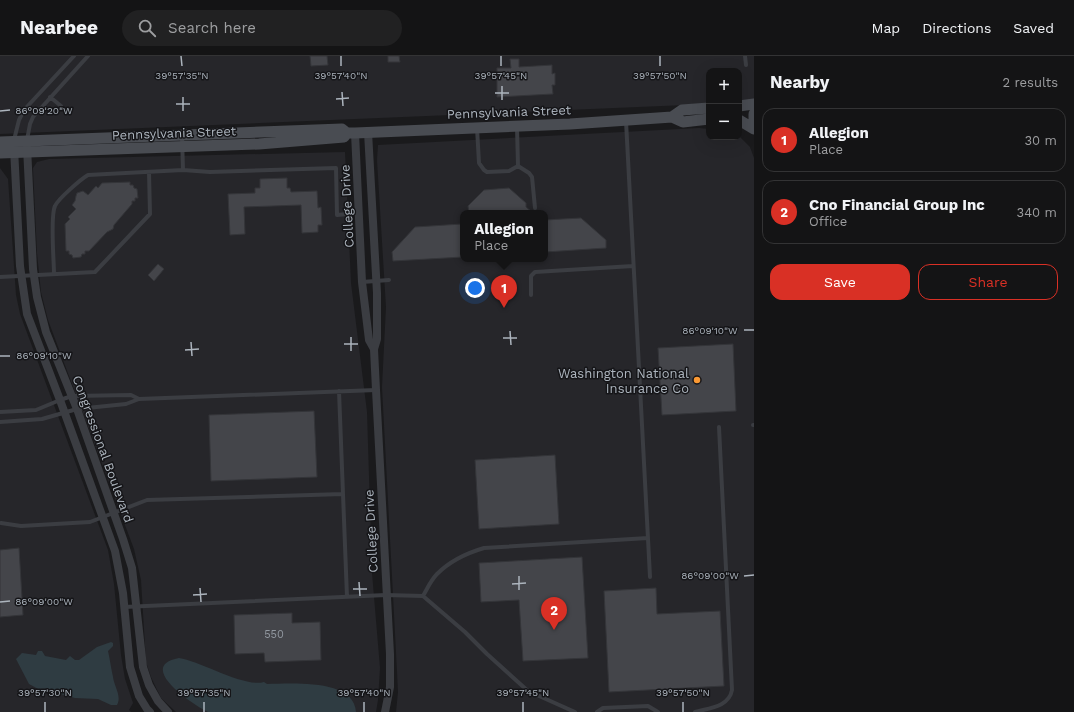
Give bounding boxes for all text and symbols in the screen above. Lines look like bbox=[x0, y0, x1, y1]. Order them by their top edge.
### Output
search box bbox=[122, 10, 402, 46]
text: Nearbee bbox=[20, 16, 98, 39]
icon: search bbox=[136, 17, 158, 39]
text: Search here bbox=[168, 19, 256, 37]
text: Map bbox=[872, 20, 900, 36]
text: Directions bbox=[922, 20, 991, 36]
text: Saved bbox=[1013, 20, 1054, 36]
map controls bbox=[706, 68, 742, 140]
button: + bbox=[706, 68, 742, 104]
text: 39°57'35"N bbox=[155, 70, 209, 81]
text: 39°57'40"N bbox=[314, 70, 368, 81]
text: 39°57'45"N bbox=[475, 70, 527, 81]
text: 39°57'50"N bbox=[633, 70, 687, 81]
text: Nearby bbox=[770, 72, 829, 92]
text: 2 results bbox=[1003, 75, 1058, 90]
street label: Pennsylvania Street bbox=[447, 102, 572, 122]
button: − bbox=[706, 104, 742, 140]
text: 86°09'20"W bbox=[15, 105, 73, 116]
street label: Pennsylvania Street bbox=[112, 123, 237, 143]
text: Allegion bbox=[809, 124, 869, 142]
text: 1 bbox=[781, 133, 787, 148]
text: 30 m bbox=[1025, 133, 1057, 148]
text: Place bbox=[809, 142, 843, 157]
street label: College Drive bbox=[337, 164, 357, 248]
text: Cno Financial Group Inc bbox=[809, 196, 985, 214]
text: 2 bbox=[780, 205, 788, 220]
text: 340 m bbox=[1017, 205, 1057, 220]
popup bbox=[460, 210, 548, 262]
text: Office bbox=[809, 214, 847, 229]
text: Allegion bbox=[474, 220, 534, 238]
text: Place bbox=[474, 238, 508, 253]
button: Save bbox=[770, 264, 910, 300]
button: Share bbox=[918, 264, 1058, 300]
pin: 1 bbox=[491, 275, 517, 308]
your location bbox=[465, 278, 485, 298]
text: 86°09'10"W bbox=[682, 325, 738, 336]
text: 86°09'10"W bbox=[16, 350, 72, 361]
place label: Washington National Insurance Co bbox=[558, 366, 689, 396]
street label: Congressional Boulevard bbox=[69, 373, 137, 525]
marker: Washington National Insurance Co bbox=[692, 375, 702, 385]
street label: College Drive bbox=[361, 489, 381, 573]
text: 86°09'00"W bbox=[681, 570, 739, 581]
text: 86°09'00"W bbox=[15, 596, 73, 607]
pin: 2 bbox=[541, 597, 567, 630]
house number: 550 bbox=[264, 628, 284, 641]
text: 39°57'30"N bbox=[18, 687, 72, 698]
text: 39°57'35"N bbox=[177, 687, 231, 698]
text: 39°57'40"N bbox=[337, 687, 391, 698]
text: 39°57'45"N bbox=[497, 687, 549, 698]
text: 39°57'50"N bbox=[656, 687, 710, 698]

